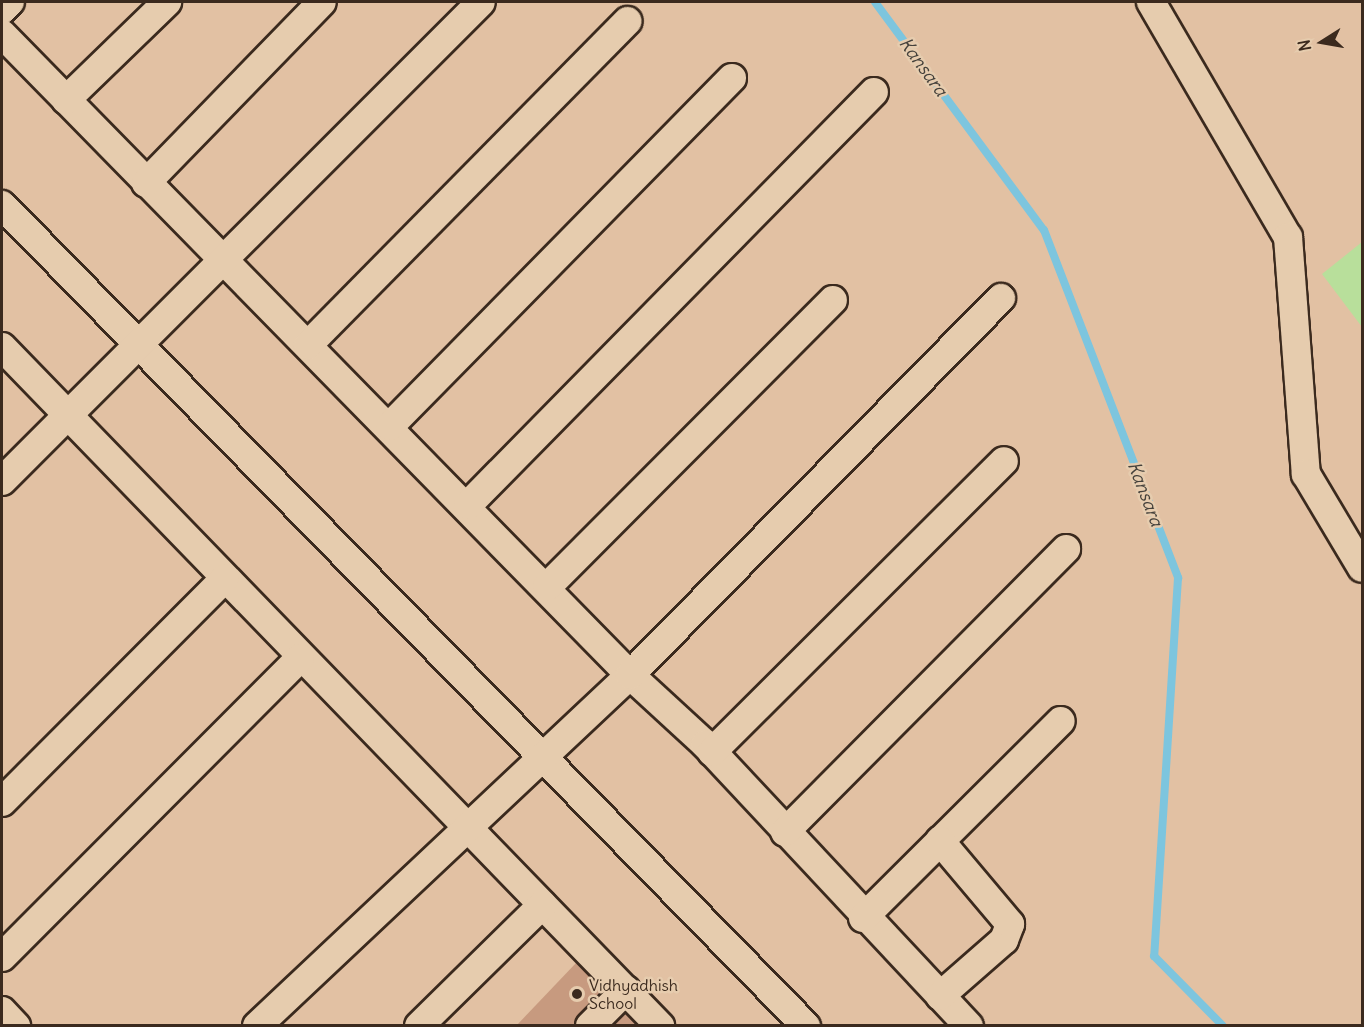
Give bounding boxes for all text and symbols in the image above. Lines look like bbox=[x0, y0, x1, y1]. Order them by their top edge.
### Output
north arrow bbox=[1292, 12, 1352, 72]
water label: Kansara bbox=[894, 33, 952, 101]
text: N bbox=[1293, 38, 1315, 53]
water label: Kansara bbox=[1123, 459, 1167, 529]
place label: Vidhyadhish School bbox=[589, 975, 678, 1013]
marker: Vidhyadhish School bbox=[570, 987, 584, 1001]

